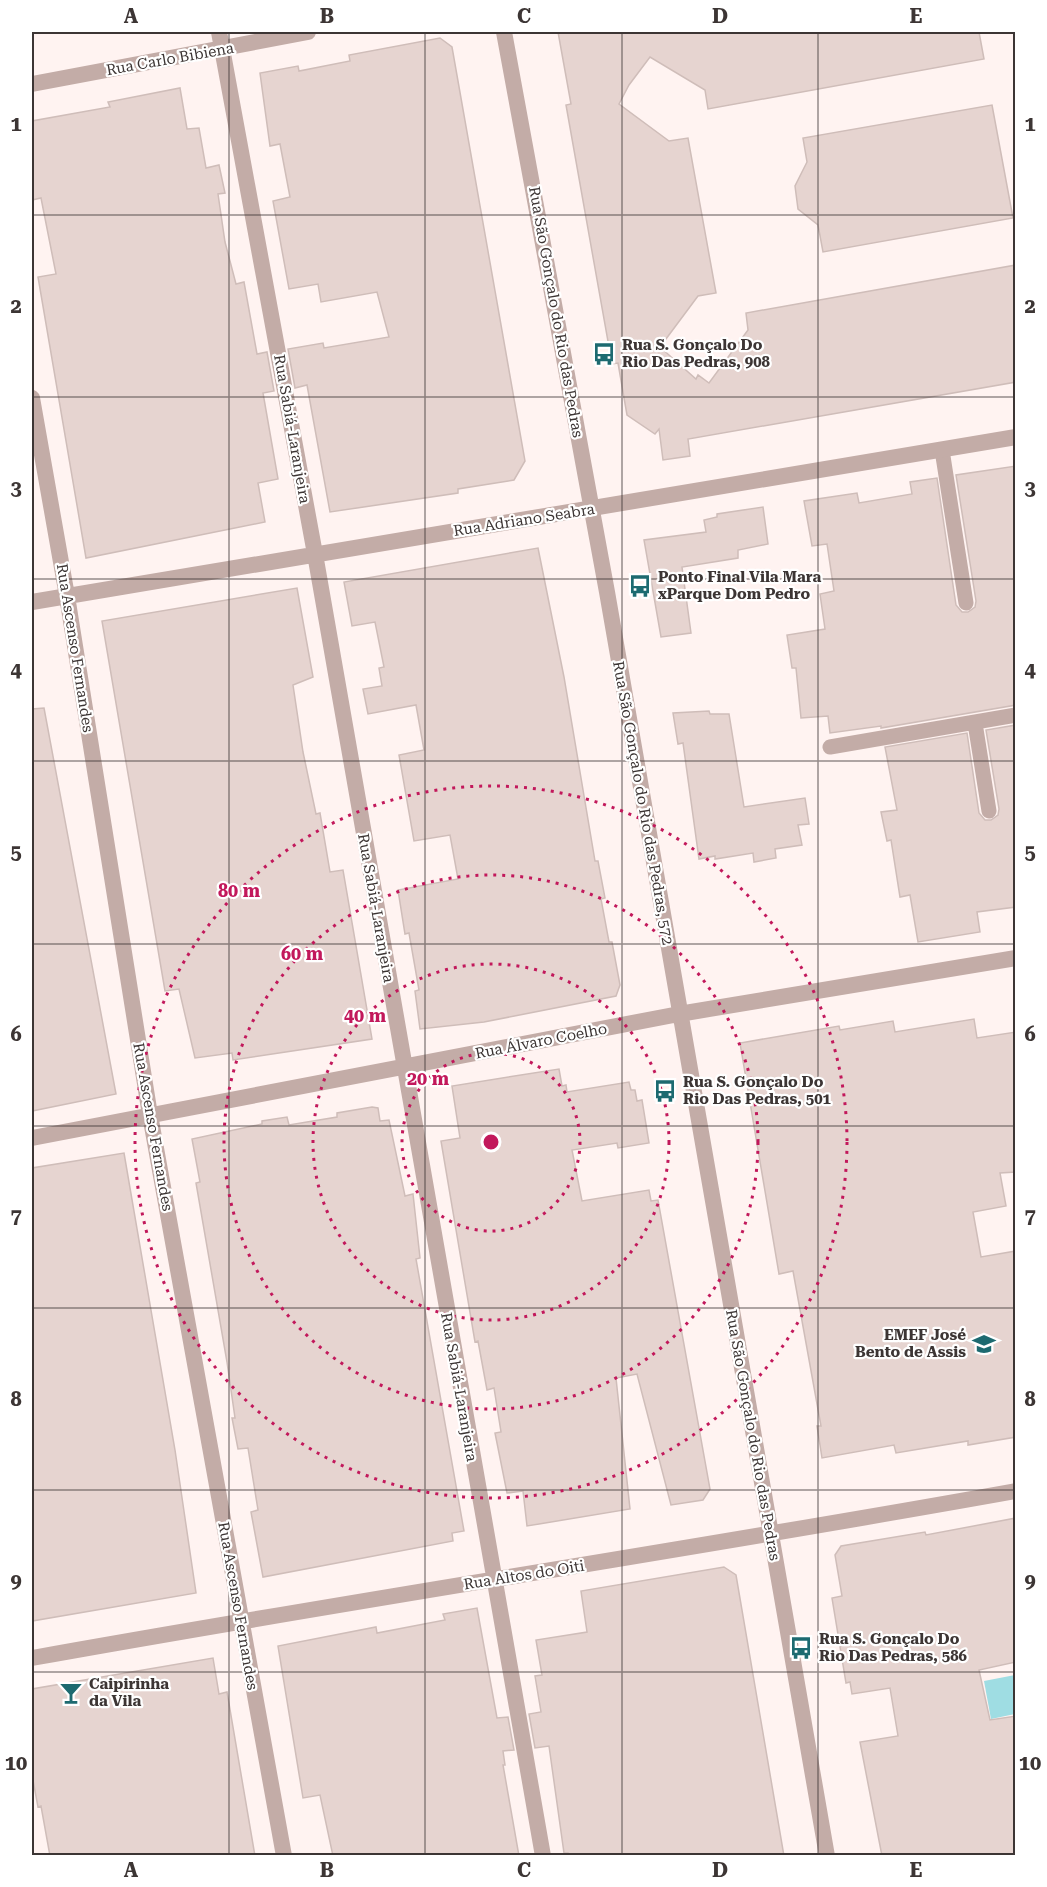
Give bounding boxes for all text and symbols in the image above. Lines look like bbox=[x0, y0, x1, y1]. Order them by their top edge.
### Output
text: A bbox=[124, 4, 139, 28]
text: B bbox=[320, 4, 334, 28]
text: C bbox=[517, 4, 531, 28]
text: D bbox=[712, 4, 728, 28]
text: E bbox=[910, 4, 923, 28]
street label: Rua Carlo Bibiena bbox=[105, 39, 235, 79]
text: 1 bbox=[10, 112, 22, 136]
text: 1 bbox=[1024, 112, 1036, 136]
street label: Rua São Gonçalo do Rio das Pedras bbox=[525, 185, 587, 439]
text: 2 bbox=[10, 294, 22, 318]
text: 2 bbox=[1024, 294, 1036, 318]
place label: Rua S. Gonçalo Do Rio Das Pedras, 908 bbox=[622, 336, 771, 371]
bus stop icon: Rua S. Gonçalo Do Rio Das Pedras, 908 bbox=[591, 341, 617, 367]
street label: Rua Sabiá-Laranjeira bbox=[270, 353, 314, 505]
text: 3 bbox=[10, 476, 22, 500]
text: 3 bbox=[1024, 476, 1036, 500]
street label: Rua Adriano Seabra bbox=[452, 500, 596, 540]
street label: Rua Ascenso Fernandes bbox=[53, 562, 97, 734]
place label: Ponto Final Vila Mara xParque Dom Pedro bbox=[658, 568, 821, 603]
bus stop icon: Ponto Final Vila Mara xParque Dom Pedro bbox=[627, 573, 653, 599]
text: 4 bbox=[10, 658, 22, 682]
text: 4 bbox=[1024, 658, 1036, 682]
street label: Rua São Gonçalo do Rio das Pedras, 572 bbox=[609, 660, 677, 946]
street label: Rua Sabiá-Laranjeira bbox=[354, 832, 398, 984]
text: 5 bbox=[10, 840, 22, 864]
text: 5 bbox=[1024, 840, 1036, 864]
text: 80 m bbox=[218, 880, 261, 901]
text: 60 m bbox=[281, 943, 324, 964]
text: 40 m bbox=[344, 1005, 387, 1026]
street label: Rua Álvaro Coelho bbox=[474, 1019, 608, 1063]
text: 6 bbox=[10, 1022, 22, 1046]
text: 6 bbox=[1024, 1022, 1036, 1046]
street label: Rua Ascenso Fernandes bbox=[129, 1041, 177, 1213]
text: 20 m bbox=[407, 1068, 450, 1089]
place label: Rua S. Gonçalo Do Rio Das Pedras, 501 bbox=[683, 1073, 832, 1108]
bus stop icon: Rua S. Gonçalo Do Rio Das Pedras, 501 bbox=[652, 1078, 678, 1104]
centre of rings bbox=[481, 1132, 501, 1152]
text: 7 bbox=[10, 1204, 22, 1228]
text: 7 bbox=[1024, 1204, 1036, 1228]
street label: Rua São Gonçalo do Rio das Pedras bbox=[722, 1308, 784, 1562]
street label: Rua Sabiá-Laranjeira bbox=[437, 1311, 481, 1463]
place label: EMEF José Bento de Assis bbox=[855, 1326, 966, 1361]
school or university icon: EMEF José Bento de Assis bbox=[971, 1331, 997, 1357]
text: 8 bbox=[10, 1387, 22, 1411]
text: 8 bbox=[1024, 1387, 1036, 1411]
street label: Rua Ascenso Fernandes bbox=[214, 1520, 262, 1692]
street label: Rua Altos do Oiti bbox=[462, 1557, 586, 1593]
text: 9 bbox=[10, 1569, 22, 1593]
text: 9 bbox=[1024, 1569, 1036, 1593]
place label: Rua S. Gonçalo Do Rio Das Pedras, 586 bbox=[819, 1630, 968, 1665]
bus stop icon: Rua S. Gonçalo Do Rio Das Pedras, 586 bbox=[788, 1635, 814, 1661]
place label: Caipirinha da Vila bbox=[89, 1675, 169, 1710]
bar icon: Caipirinha da Vila bbox=[58, 1680, 84, 1706]
text: 10 bbox=[5, 1751, 27, 1775]
text: 10 bbox=[1019, 1751, 1041, 1775]
text: A bbox=[124, 1858, 139, 1882]
text: B bbox=[320, 1858, 334, 1882]
text: C bbox=[517, 1858, 531, 1882]
text: D bbox=[712, 1858, 728, 1882]
text: E bbox=[910, 1858, 923, 1882]

